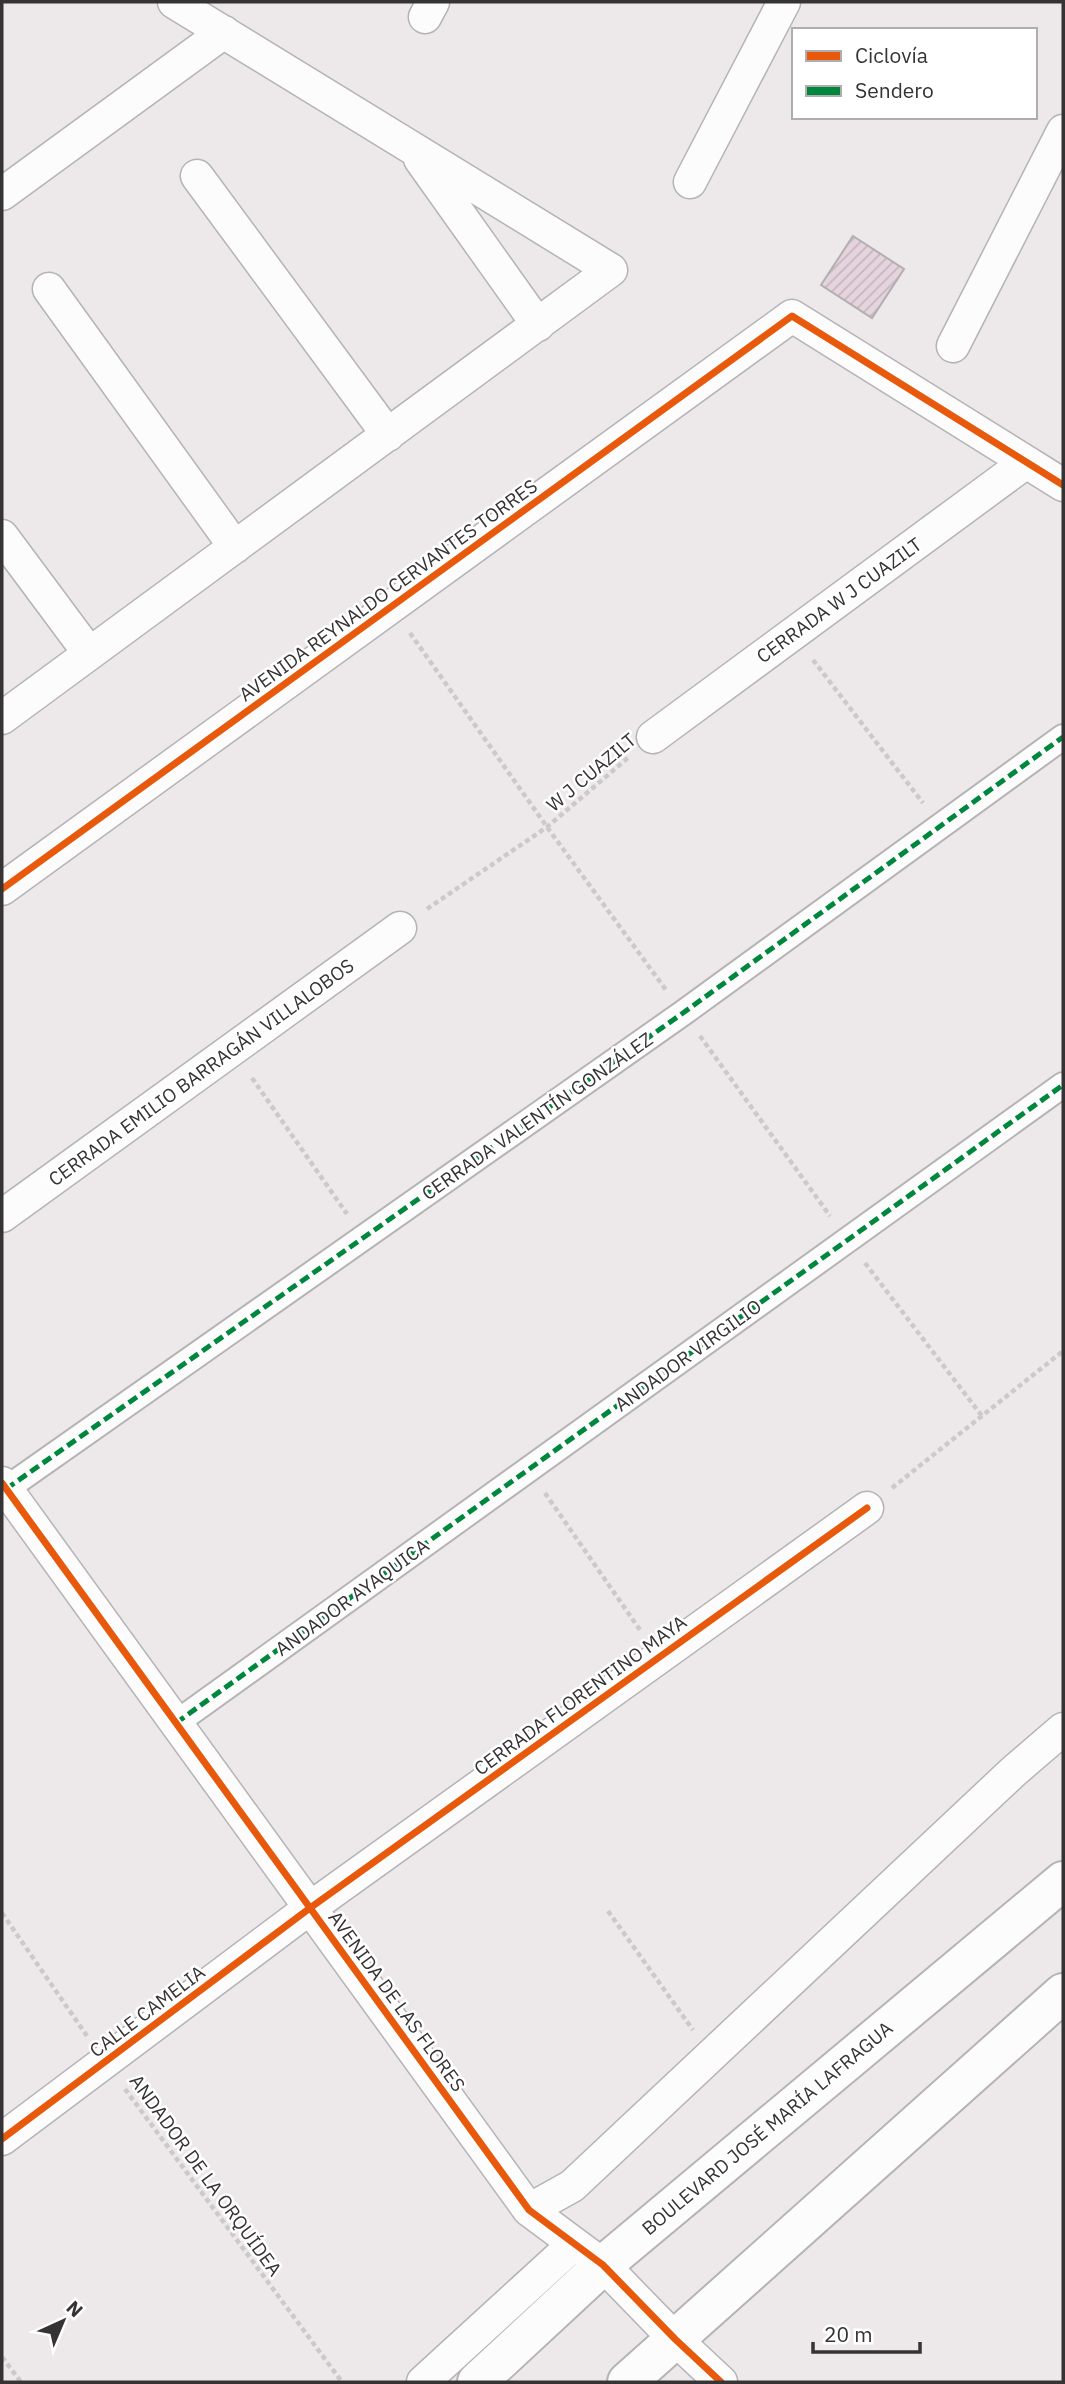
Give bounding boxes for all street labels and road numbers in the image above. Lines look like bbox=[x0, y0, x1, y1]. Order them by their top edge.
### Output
street label: AVENIDA REYNALDO CERVANTES TORRES bbox=[234, 474, 542, 706]
street label: CERRADA W J CUAZILT bbox=[752, 532, 926, 668]
street label: W J CUAZILT bbox=[541, 727, 641, 817]
street label: CERRADA EMILIO BARRAGÁN VILLALOBOS bbox=[44, 953, 358, 1191]
street label: CERRADA VALENTÍN GONZÁLEZ bbox=[417, 1027, 657, 1205]
street label: ANDADOR VIRGILIO bbox=[610, 1294, 766, 1416]
street label: ANDADOR AYAQUICA bbox=[270, 1533, 434, 1661]
street label: CERRADA FLORENTINO MAYA bbox=[469, 1610, 691, 1780]
street label: AVENIDA DE LAS FLORES bbox=[323, 1906, 471, 2096]
street label: CALLE CAMELIA bbox=[85, 1960, 209, 2062]
street label: BOULEVARD JOSÉ MARÍA LAFRAGUA bbox=[637, 2016, 897, 2240]
street label: ANDADOR DE LA ORQUÍDEA bbox=[125, 2069, 287, 2281]

